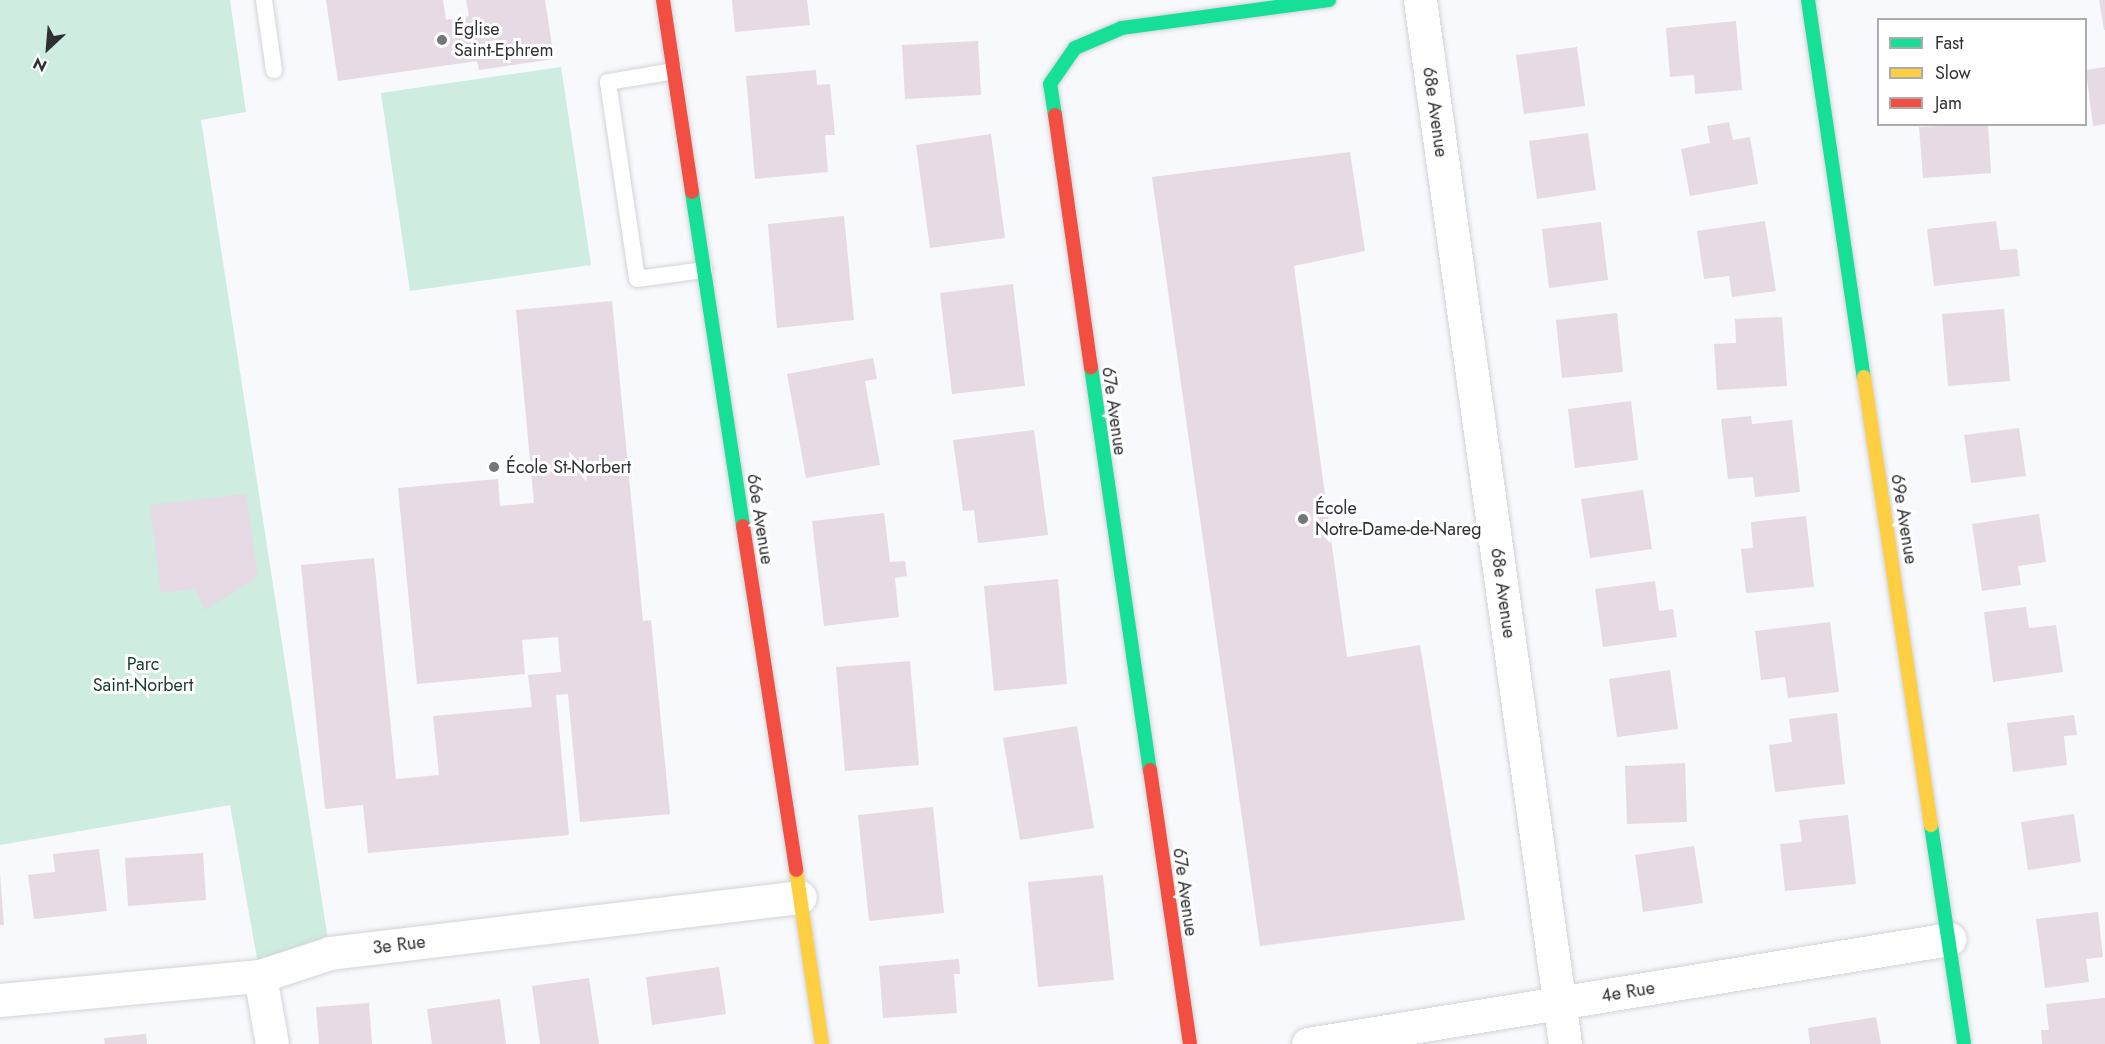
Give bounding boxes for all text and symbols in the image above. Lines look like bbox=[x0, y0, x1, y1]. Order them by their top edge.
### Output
north arrow bbox=[18, 18, 78, 78]
legend bbox=[1877, 18, 2087, 126]
place label: Église Saint-Ephrem bbox=[454, 19, 554, 62]
text: Fast bbox=[1935, 30, 1964, 56]
marker: Église Saint-Ephrem bbox=[435, 33, 449, 47]
text: N bbox=[29, 52, 51, 78]
text: Slow bbox=[1935, 60, 1971, 86]
street label: 68e Avenue bbox=[1418, 65, 1452, 159]
text: Jam bbox=[1935, 90, 1962, 116]
street label: 67e Avenue bbox=[1097, 365, 1131, 457]
place label: École St-Norbert bbox=[506, 456, 631, 478]
marker: École St-Norbert bbox=[487, 460, 501, 474]
street label: 66e Avenue bbox=[742, 472, 778, 566]
street label: 69e Avenue bbox=[1886, 472, 1922, 566]
place label: École Notre-Dame-de-Nareg bbox=[1315, 498, 1481, 540]
marker: École Notre-Dame-de-Nareg bbox=[1296, 512, 1310, 526]
street label: 68e Avenue bbox=[1486, 546, 1520, 640]
park label: Parc Saint-Norbert bbox=[93, 654, 193, 696]
street label: 67e Avenue bbox=[1168, 846, 1202, 938]
street label: 3e Rue bbox=[371, 931, 427, 959]
street label: 4e Rue bbox=[1600, 977, 1656, 1007]

